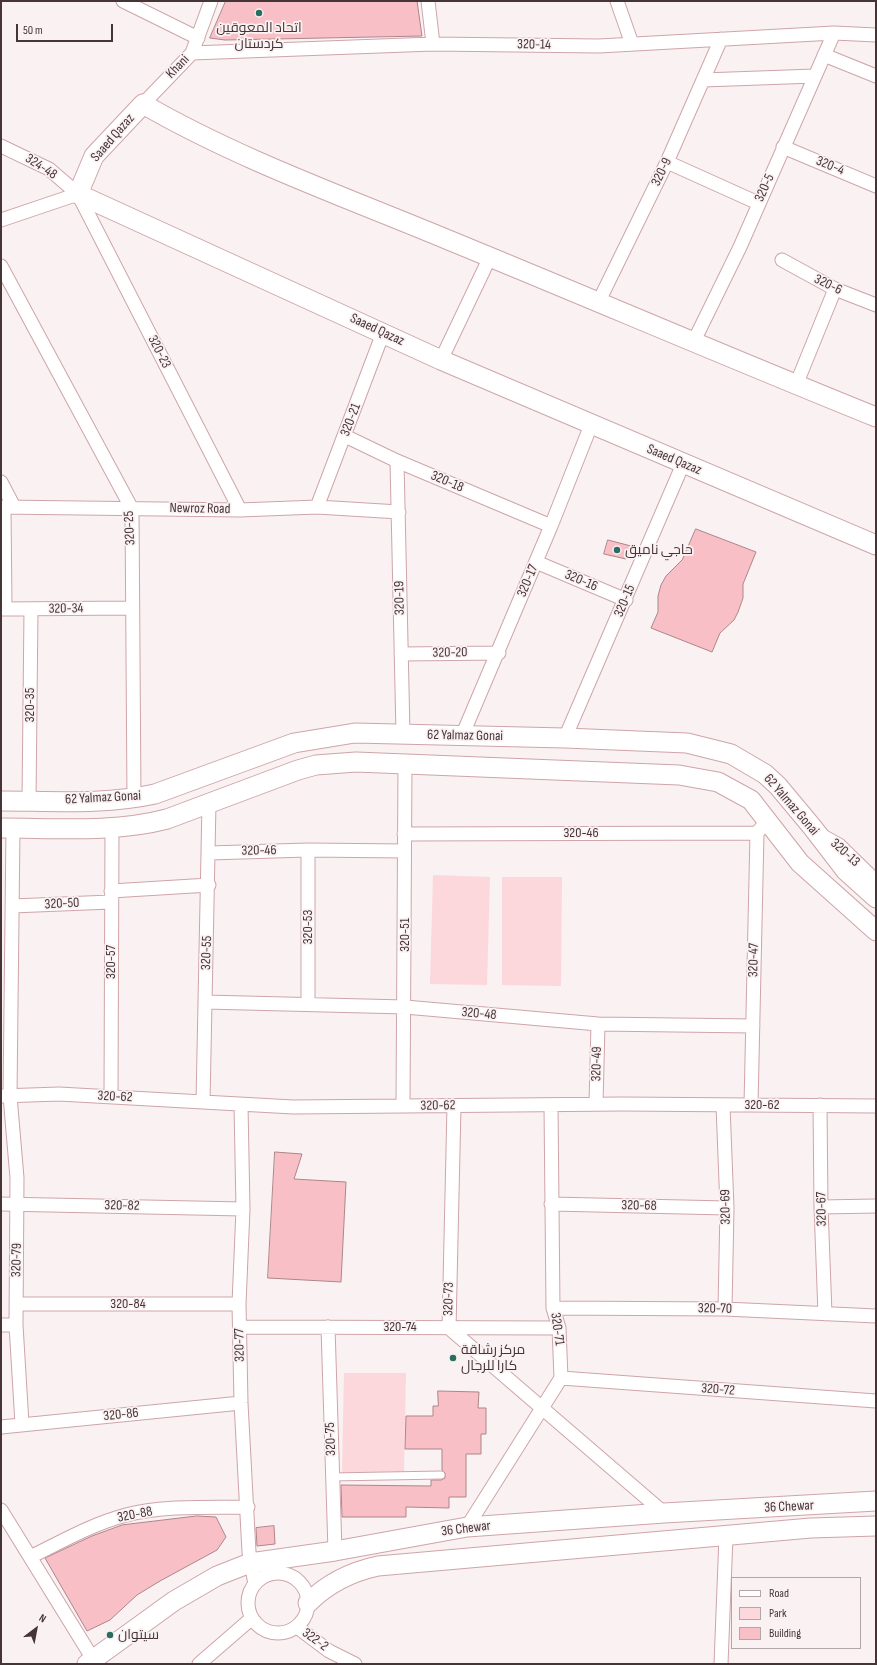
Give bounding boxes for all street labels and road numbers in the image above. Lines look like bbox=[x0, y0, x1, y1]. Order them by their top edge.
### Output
street label: 320-14 bbox=[517, 36, 551, 54]
street label: Khani bbox=[163, 52, 193, 82]
street label: Saaed Qazaz bbox=[88, 111, 138, 165]
street label: 324-48 bbox=[22, 151, 60, 183]
street label: 320-4 bbox=[813, 153, 847, 179]
street label: 320-9 bbox=[648, 155, 676, 189]
street label: 320-5 bbox=[751, 171, 779, 205]
street label: 320-6 bbox=[811, 271, 845, 299]
street label: Saaed Qazaz bbox=[347, 310, 407, 350]
street label: 320-23 bbox=[144, 333, 174, 371]
street label: 320-21 bbox=[337, 401, 365, 439]
street label: Saaed Qazaz bbox=[644, 441, 704, 479]
street label: 320-18 bbox=[428, 468, 466, 496]
street label: Newroz Road bbox=[170, 500, 230, 518]
street label: 320-25 bbox=[121, 510, 139, 546]
street label: 320-17 bbox=[514, 562, 542, 600]
street label: 320-16 bbox=[562, 567, 600, 595]
street label: 320-19 bbox=[391, 581, 409, 615]
street label: 320-15 bbox=[611, 582, 639, 620]
street label: 320-34 bbox=[48, 600, 84, 618]
street label: 320-20 bbox=[432, 644, 468, 662]
street label: 320-35 bbox=[22, 688, 38, 722]
street label: 62 Yalmaz Gonai bbox=[427, 727, 503, 745]
street label: 62 Yalmaz Gonai bbox=[760, 771, 822, 839]
street label: 62 Yalmaz Gonai bbox=[65, 788, 141, 808]
street label: 320-46 bbox=[563, 825, 599, 841]
street label: 320-13 bbox=[827, 835, 863, 871]
street label: 320-46 bbox=[241, 842, 277, 860]
street label: 320-50 bbox=[44, 895, 80, 913]
street label: 320-53 bbox=[300, 910, 316, 944]
street label: 320-51 bbox=[397, 918, 413, 952]
street label: 320-55 bbox=[198, 936, 216, 970]
street label: 320-47 bbox=[745, 943, 763, 977]
street label: 320-57 bbox=[103, 945, 119, 979]
street label: 320-48 bbox=[461, 1004, 497, 1024]
street label: 320-49 bbox=[588, 1046, 606, 1082]
street label: 320-62 bbox=[97, 1088, 133, 1106]
street label: 320-62 bbox=[420, 1097, 456, 1115]
street label: 320-62 bbox=[744, 1097, 780, 1113]
street label: 320-69 bbox=[717, 1189, 735, 1225]
street label: 320-67 bbox=[813, 1191, 831, 1227]
street label: 320-82 bbox=[104, 1197, 140, 1215]
street label: 320-68 bbox=[621, 1197, 657, 1215]
street label: 320-79 bbox=[8, 1243, 26, 1277]
street label: 320-73 bbox=[440, 1282, 458, 1316]
street label: 320-84 bbox=[110, 1296, 146, 1312]
street label: 320-70 bbox=[698, 1300, 732, 1318]
street label: 320-71 bbox=[546, 1311, 568, 1347]
street label: 320-74 bbox=[383, 1319, 417, 1335]
street label: 320-77 bbox=[231, 1328, 249, 1362]
street label: 320-72 bbox=[701, 1380, 735, 1400]
street label: 320-86 bbox=[103, 1405, 139, 1425]
street label: 320-75 bbox=[322, 1422, 340, 1456]
street label: 36 Chewar bbox=[764, 1497, 814, 1517]
street label: 320-88 bbox=[116, 1503, 154, 1527]
street label: 36 Chewar bbox=[440, 1518, 492, 1540]
street label: 322-2 bbox=[299, 1625, 331, 1655]

